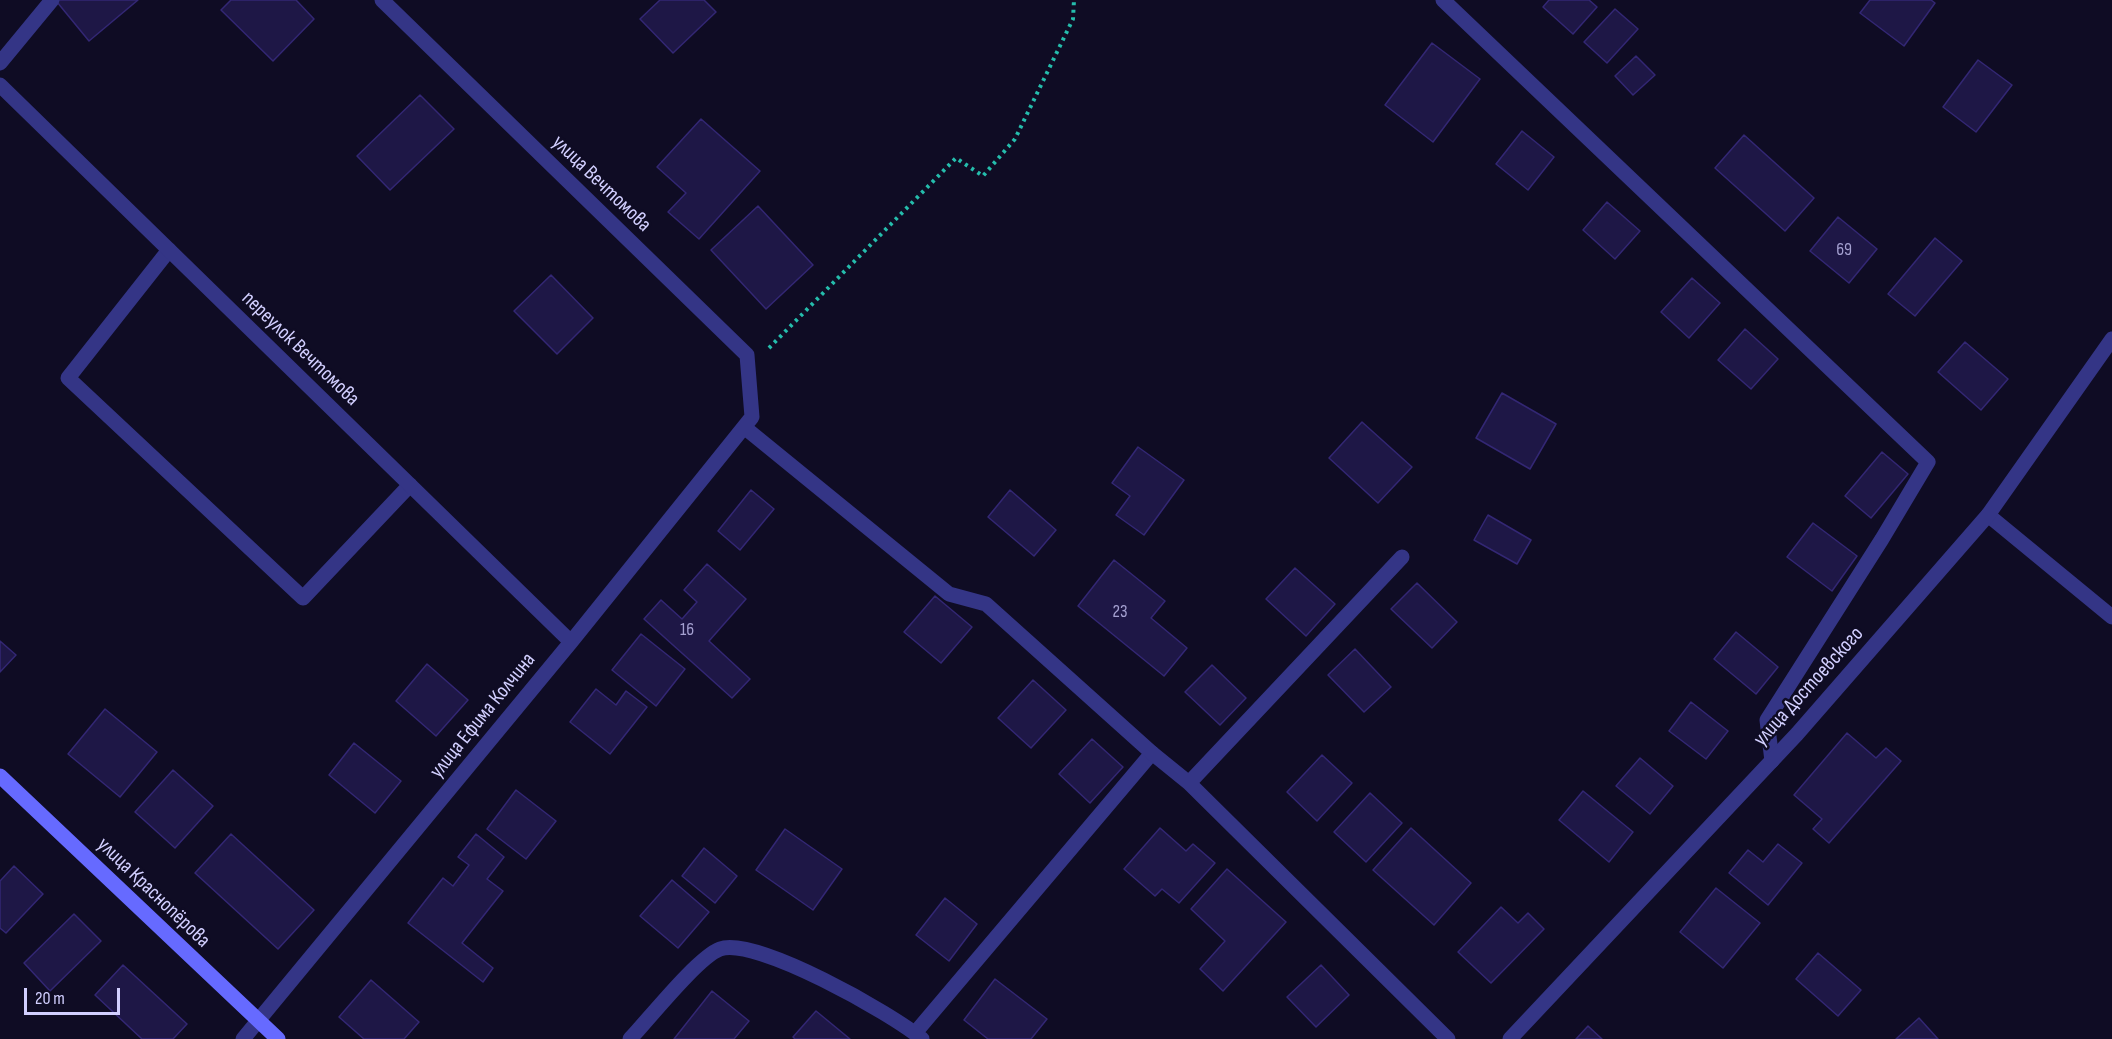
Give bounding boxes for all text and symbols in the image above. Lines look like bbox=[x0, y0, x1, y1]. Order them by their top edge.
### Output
street label: улица Вечтомова bbox=[546, 130, 656, 238]
house number: 69 bbox=[1836, 239, 1852, 261]
street label: переулок Вечтомова bbox=[236, 286, 364, 412]
house number: 23 bbox=[1113, 601, 1127, 623]
house number: 16 bbox=[680, 619, 694, 641]
street label: улица Достоевского bbox=[1749, 622, 1869, 752]
street label: улица Ефима Колчина bbox=[425, 648, 541, 784]
street label: улица Краснопёрова bbox=[91, 833, 215, 953]
scale bar bbox=[27, 976, 123, 1014]
text: 20 m bbox=[35, 988, 65, 1009]

